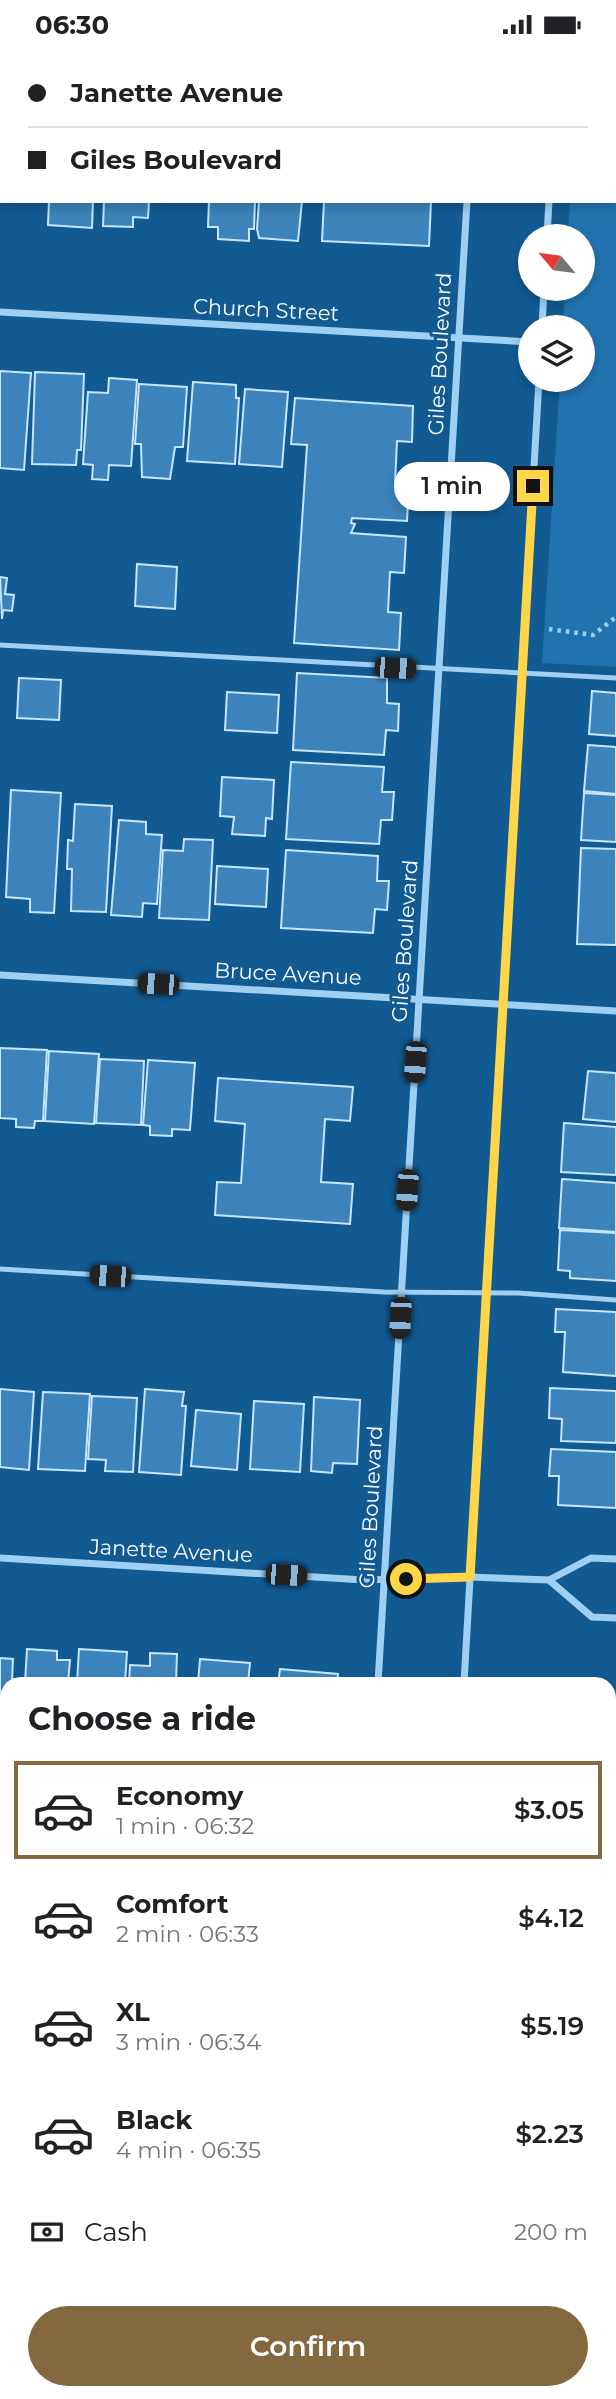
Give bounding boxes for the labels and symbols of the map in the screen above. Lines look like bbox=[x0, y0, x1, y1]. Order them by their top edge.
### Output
north arrow bbox=[518, 224, 595, 301]
street label: Giles Boulevard bbox=[423, 272, 456, 436]
street label: Church Street bbox=[192, 293, 340, 326]
callout: 1 min bbox=[393, 461, 508, 511]
route end bbox=[517, 470, 549, 502]
car bbox=[374, 656, 417, 680]
street label: Giles Boulevard bbox=[386, 859, 423, 1023]
street label: Bruce Avenue bbox=[214, 957, 362, 990]
car bbox=[137, 972, 180, 996]
car bbox=[404, 1040, 427, 1084]
car bbox=[396, 1168, 419, 1212]
car bbox=[89, 1264, 132, 1288]
car bbox=[389, 1296, 412, 1340]
street label: Giles Boulevard bbox=[354, 1425, 387, 1589]
street label: Janette Avenue bbox=[88, 1534, 253, 1567]
car bbox=[265, 1563, 308, 1587]
route start bbox=[390, 1563, 422, 1595]

